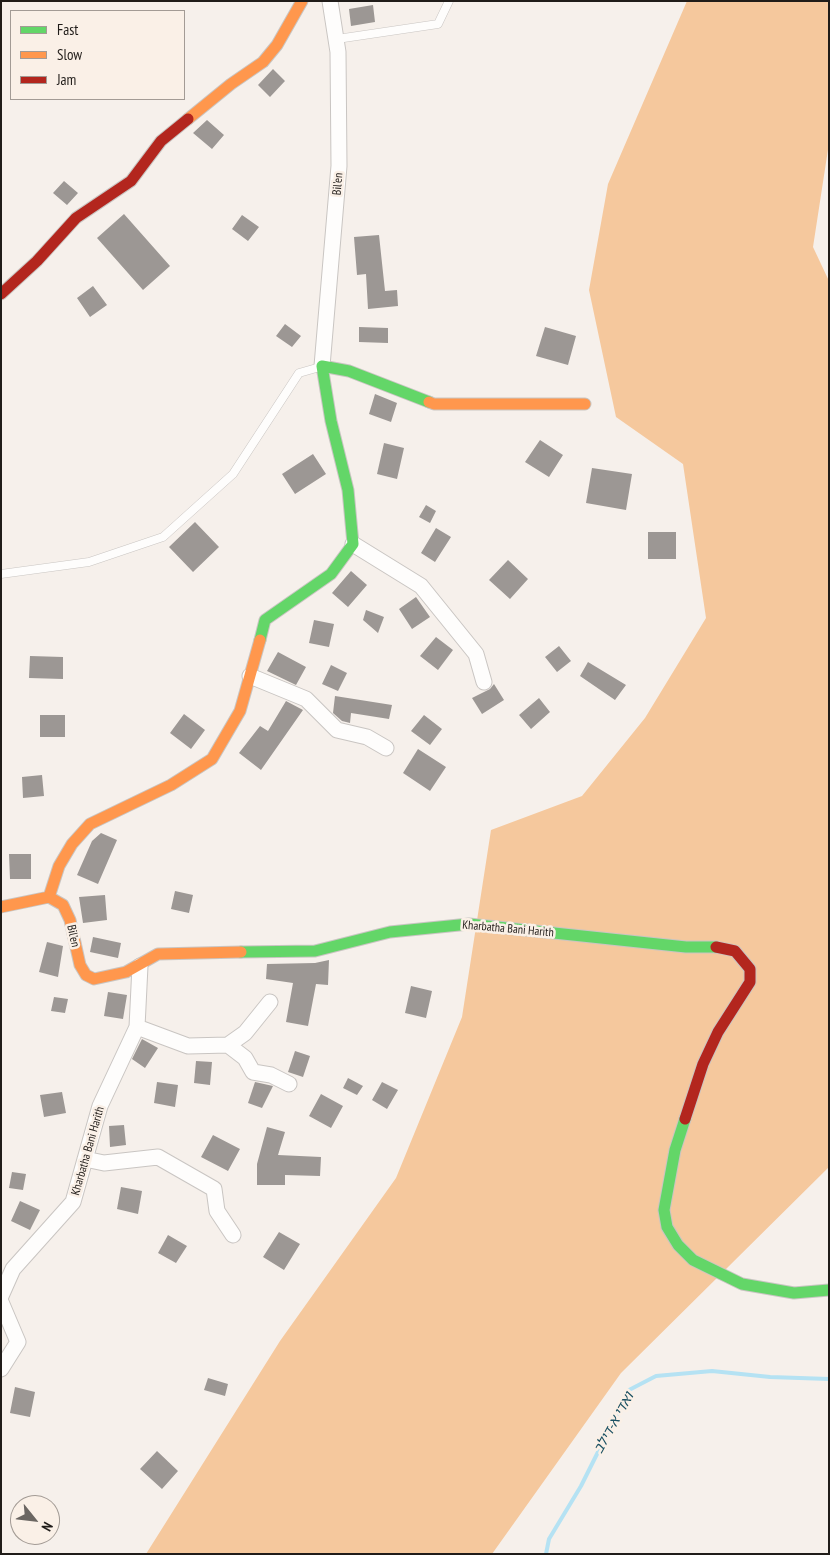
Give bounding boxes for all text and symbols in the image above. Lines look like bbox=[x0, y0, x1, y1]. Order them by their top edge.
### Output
legend bbox=[10, 10, 185, 100]
text: Fast bbox=[57, 20, 78, 39]
text: Slow bbox=[57, 45, 82, 64]
text: Jam bbox=[57, 70, 76, 89]
street label: Bil'en bbox=[330, 172, 346, 196]
street label: Kharbatha Bani Harith bbox=[462, 918, 554, 940]
street label: Bil'en bbox=[64, 924, 82, 948]
street label: Kharbatha Bani Harith bbox=[68, 1105, 108, 1197]
water label: ואדי א-דילב bbox=[590, 1390, 638, 1456]
north arrow bbox=[10, 1495, 60, 1545]
text: N bbox=[38, 1519, 57, 1534]

